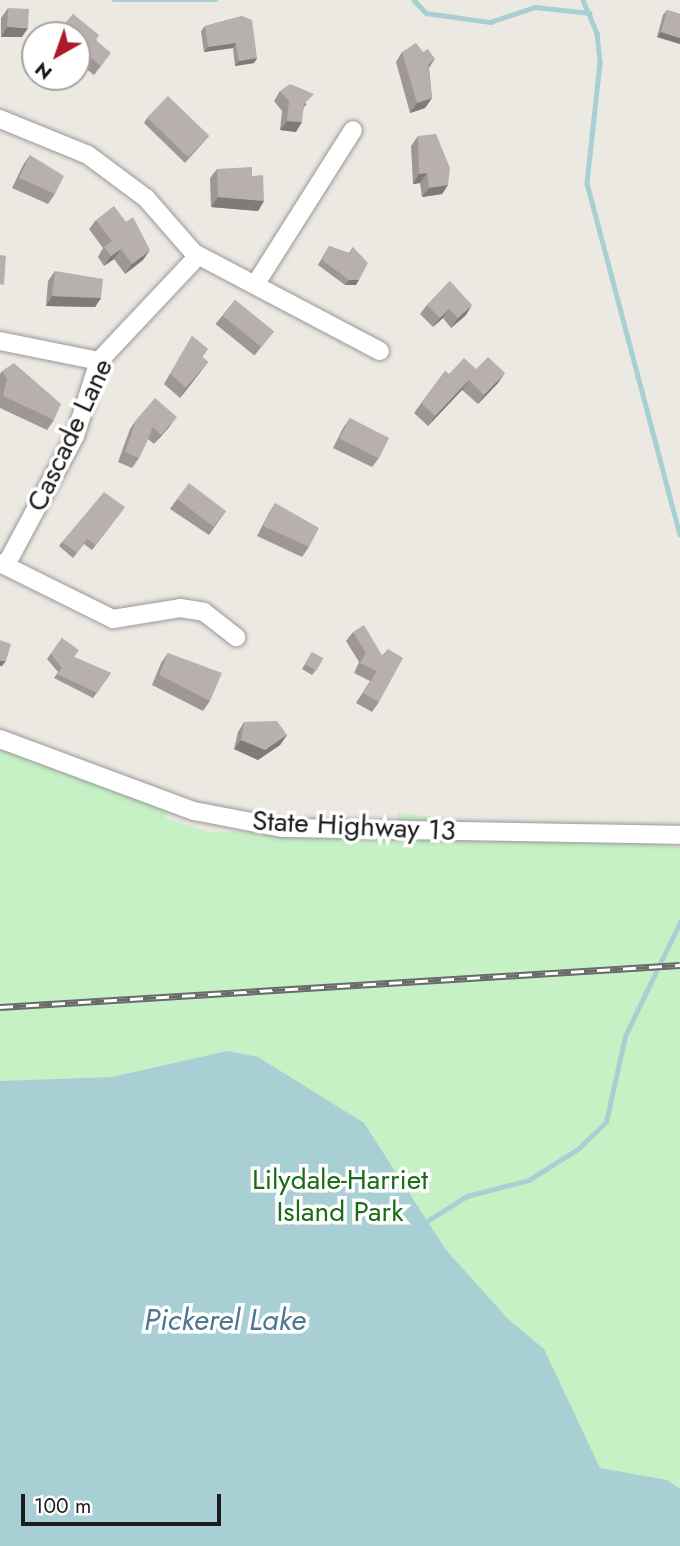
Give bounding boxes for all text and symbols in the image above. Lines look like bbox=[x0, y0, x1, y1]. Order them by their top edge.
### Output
north arrow bbox=[21, 21, 91, 91]
text: N bbox=[29, 56, 58, 86]
street label: Cascade Lane bbox=[20, 353, 120, 517]
street label: State Highway 13 bbox=[251, 804, 457, 848]
park label: Lilydale-Harriet Island Park bbox=[252, 1163, 428, 1229]
water label: Pickerel Lake bbox=[144, 1302, 306, 1338]
scale bar bbox=[24, 1480, 224, 1524]
text: 100 m bbox=[34, 1491, 91, 1521]

